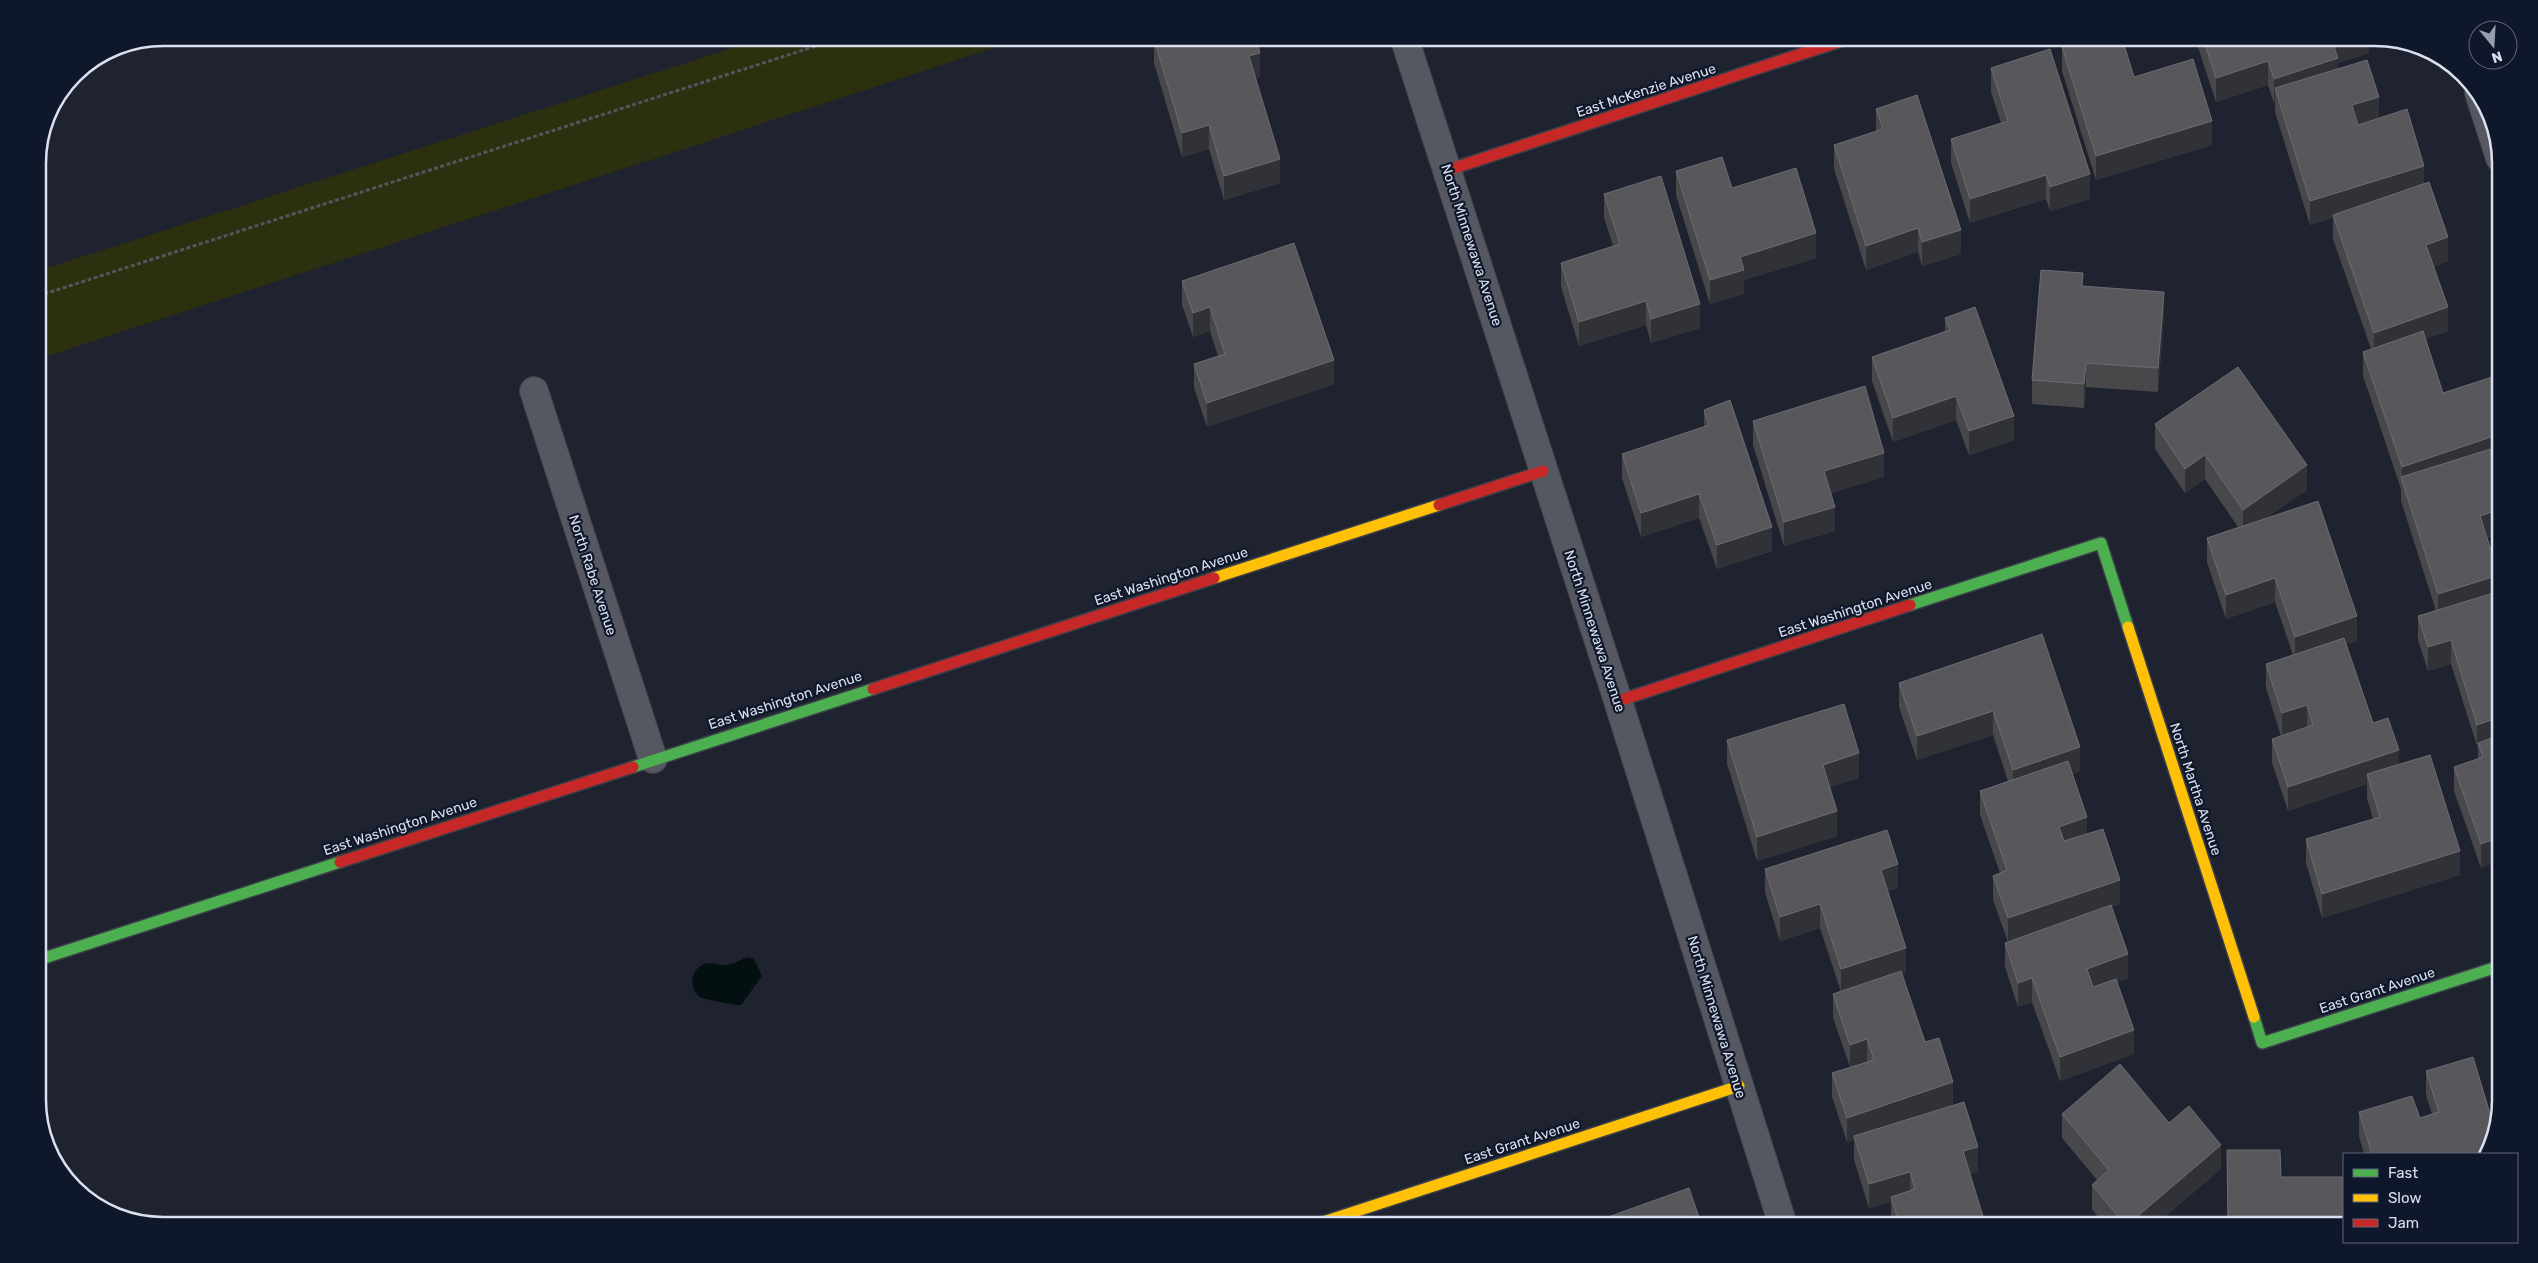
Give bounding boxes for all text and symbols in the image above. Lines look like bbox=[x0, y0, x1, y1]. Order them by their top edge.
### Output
north arrow bbox=[2468, 20, 2518, 70]
text: N bbox=[2489, 47, 2504, 67]
street label: East McKenzie Avenue bbox=[1574, 60, 1718, 121]
street label: North Minnewawa Avenue bbox=[1437, 162, 1506, 328]
street label: North Rabe Avenue bbox=[565, 513, 620, 638]
street label: East Washington Avenue bbox=[1092, 544, 1250, 609]
street label: North Minnewawa Avenue bbox=[1560, 548, 1629, 714]
street label: East Washington Avenue bbox=[1776, 576, 1934, 641]
street label: East Washington Avenue bbox=[706, 668, 864, 733]
street label: North Martha Avenue bbox=[2166, 721, 2225, 858]
street label: East Washington Avenue bbox=[321, 794, 479, 859]
street label: North Minnewawa Avenue bbox=[1684, 934, 1749, 1101]
street label: East Grant Avenue bbox=[2317, 964, 2437, 1017]
street label: East Grant Avenue bbox=[1462, 1115, 1582, 1168]
legend bbox=[2343, 1153, 2518, 1243]
text: Fast bbox=[2388, 1164, 2418, 1182]
text: Slow bbox=[2388, 1189, 2421, 1207]
text: Jam bbox=[2388, 1214, 2419, 1232]

